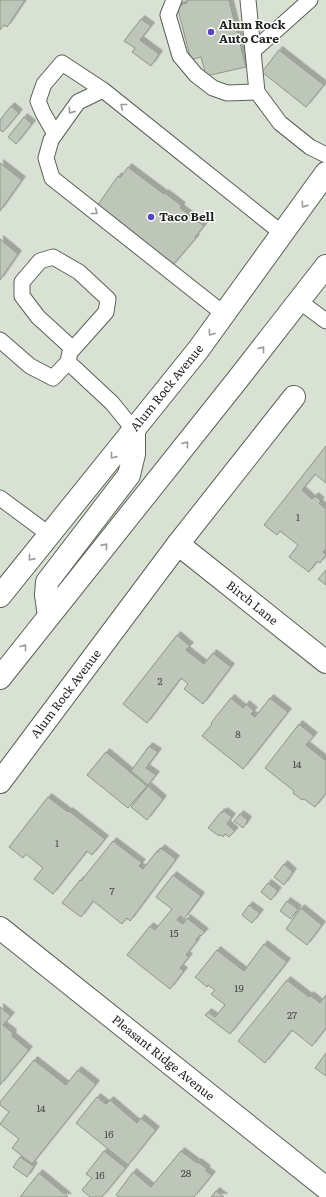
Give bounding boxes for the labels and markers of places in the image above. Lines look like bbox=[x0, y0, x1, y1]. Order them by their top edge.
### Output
place label: Alum Rock Auto Care bbox=[219, 15, 286, 47]
marker: Alum Rock Auto Care bbox=[206, 27, 216, 37]
place label: Taco Bell bbox=[159, 207, 215, 225]
marker: Taco Bell bbox=[146, 212, 156, 222]

